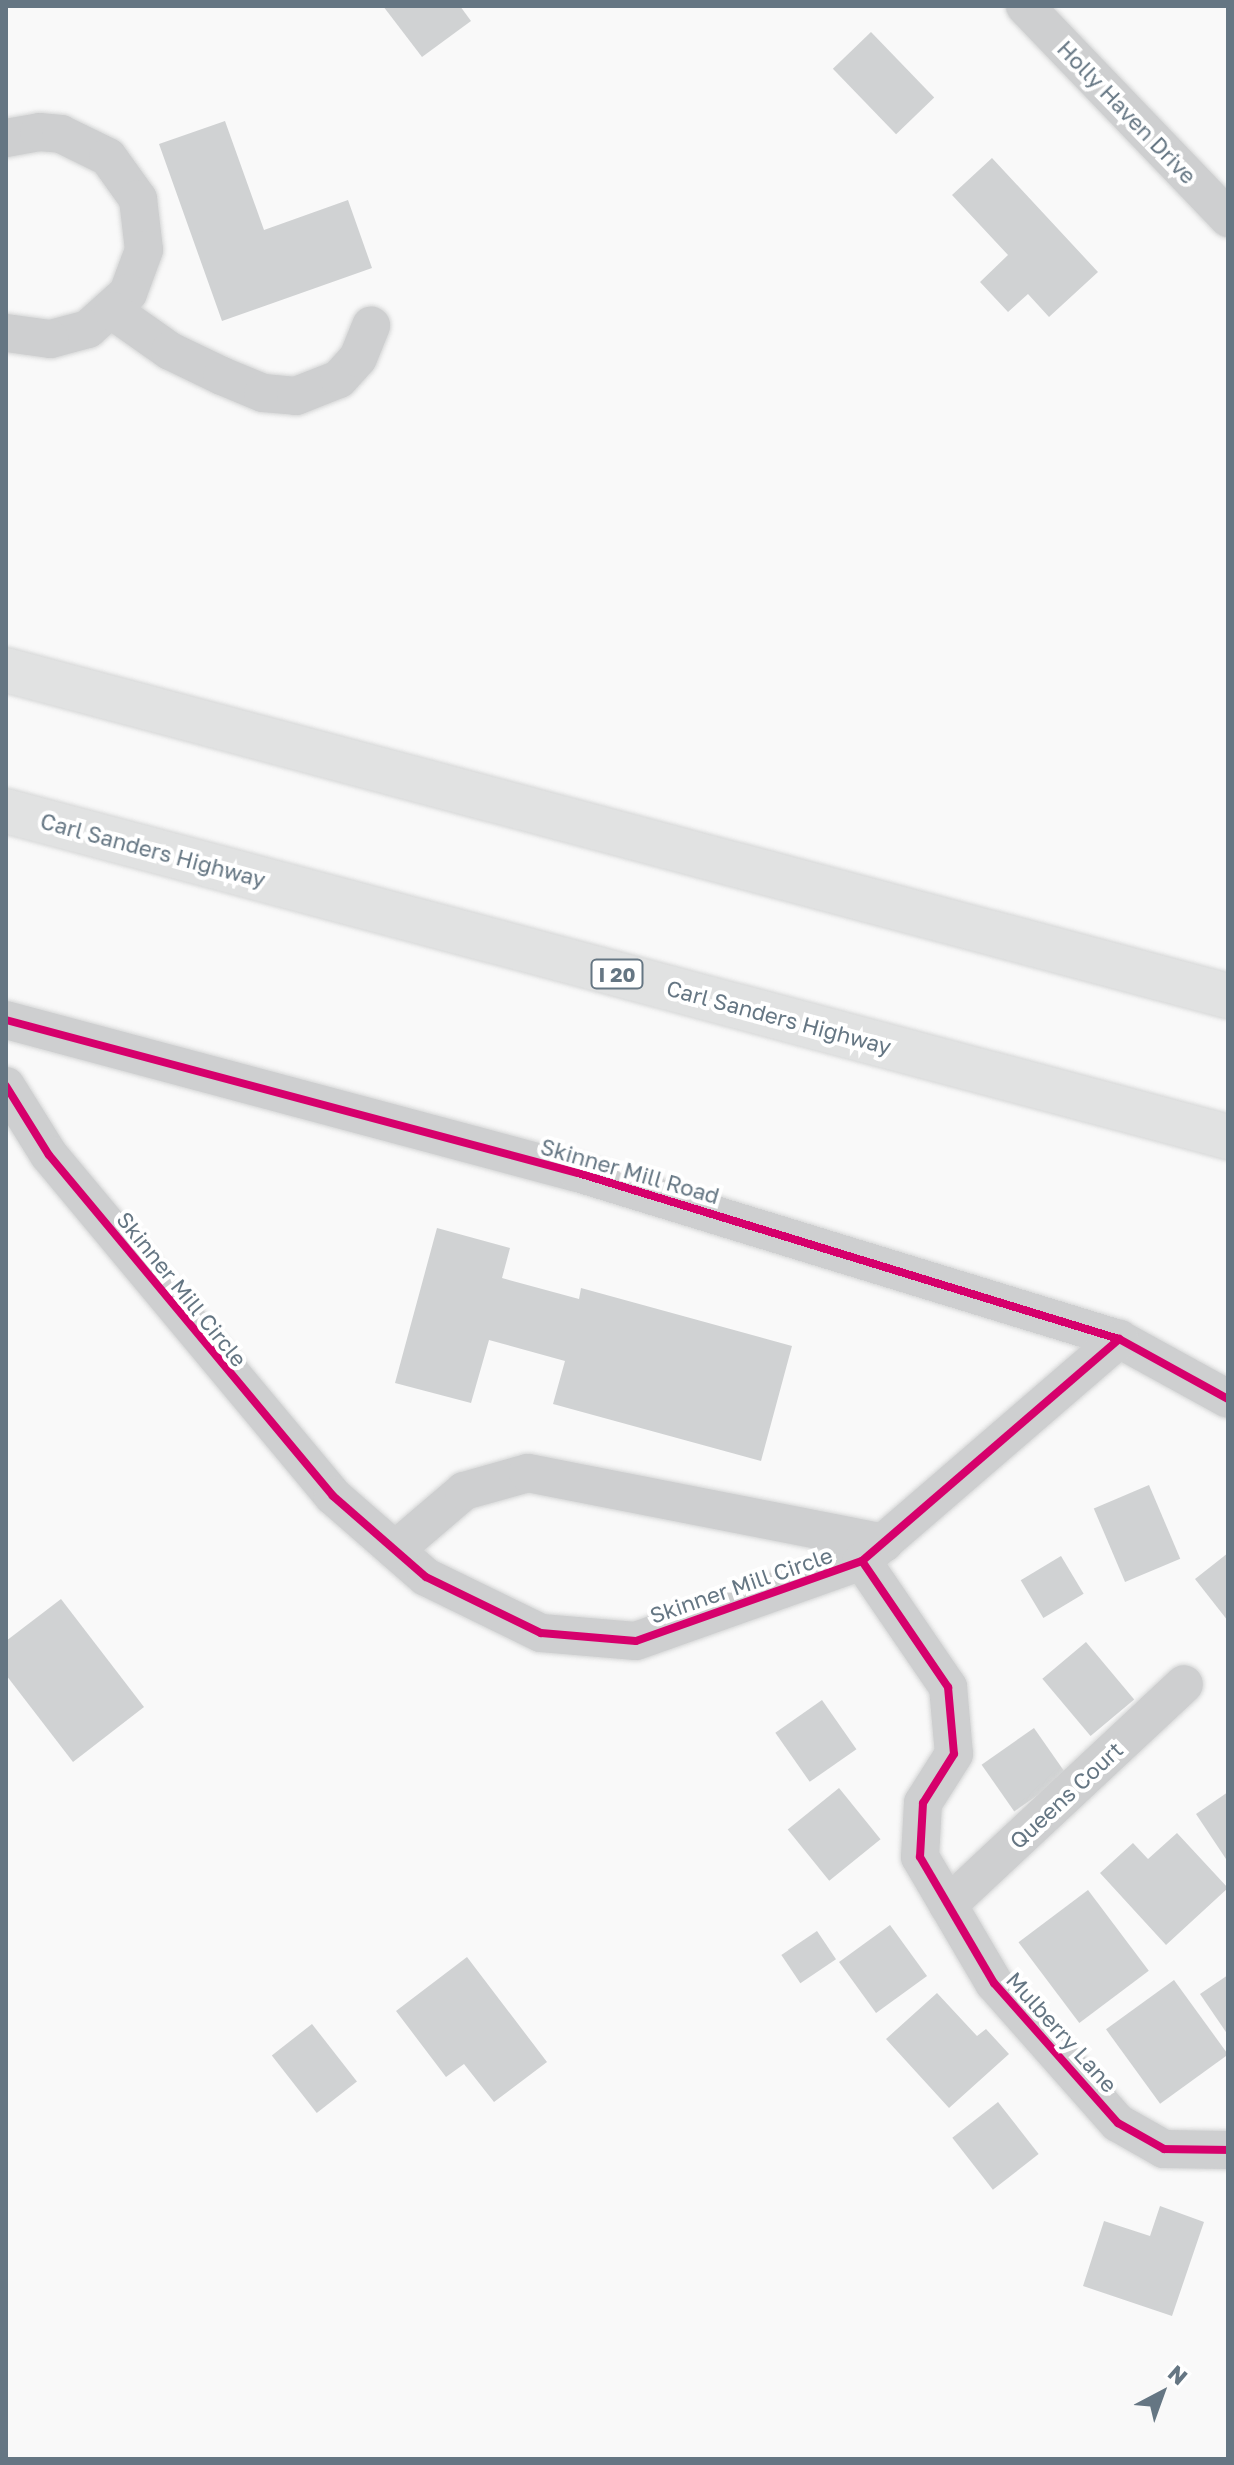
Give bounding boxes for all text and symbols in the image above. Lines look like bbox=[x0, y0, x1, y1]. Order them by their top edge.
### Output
street label: Holly Haven Drive bbox=[1052, 35, 1202, 189]
street label: Carl Sanders Highway bbox=[38, 807, 268, 893]
road number: I 20 bbox=[589, 958, 645, 990]
street label: Carl Sanders Highway bbox=[664, 974, 894, 1060]
street label: Skinner Mill Road bbox=[538, 1133, 722, 1209]
street label: Skinner Mill Circle bbox=[111, 1206, 253, 1372]
street label: Skinner Mill Circle bbox=[646, 1541, 836, 1629]
street label: Queens Court bbox=[1004, 1736, 1128, 1854]
street label: Mulberry Lane bbox=[1001, 1966, 1123, 2098]
north arrow bbox=[1122, 2353, 1202, 2433]
text: N bbox=[1163, 2359, 1193, 2390]

